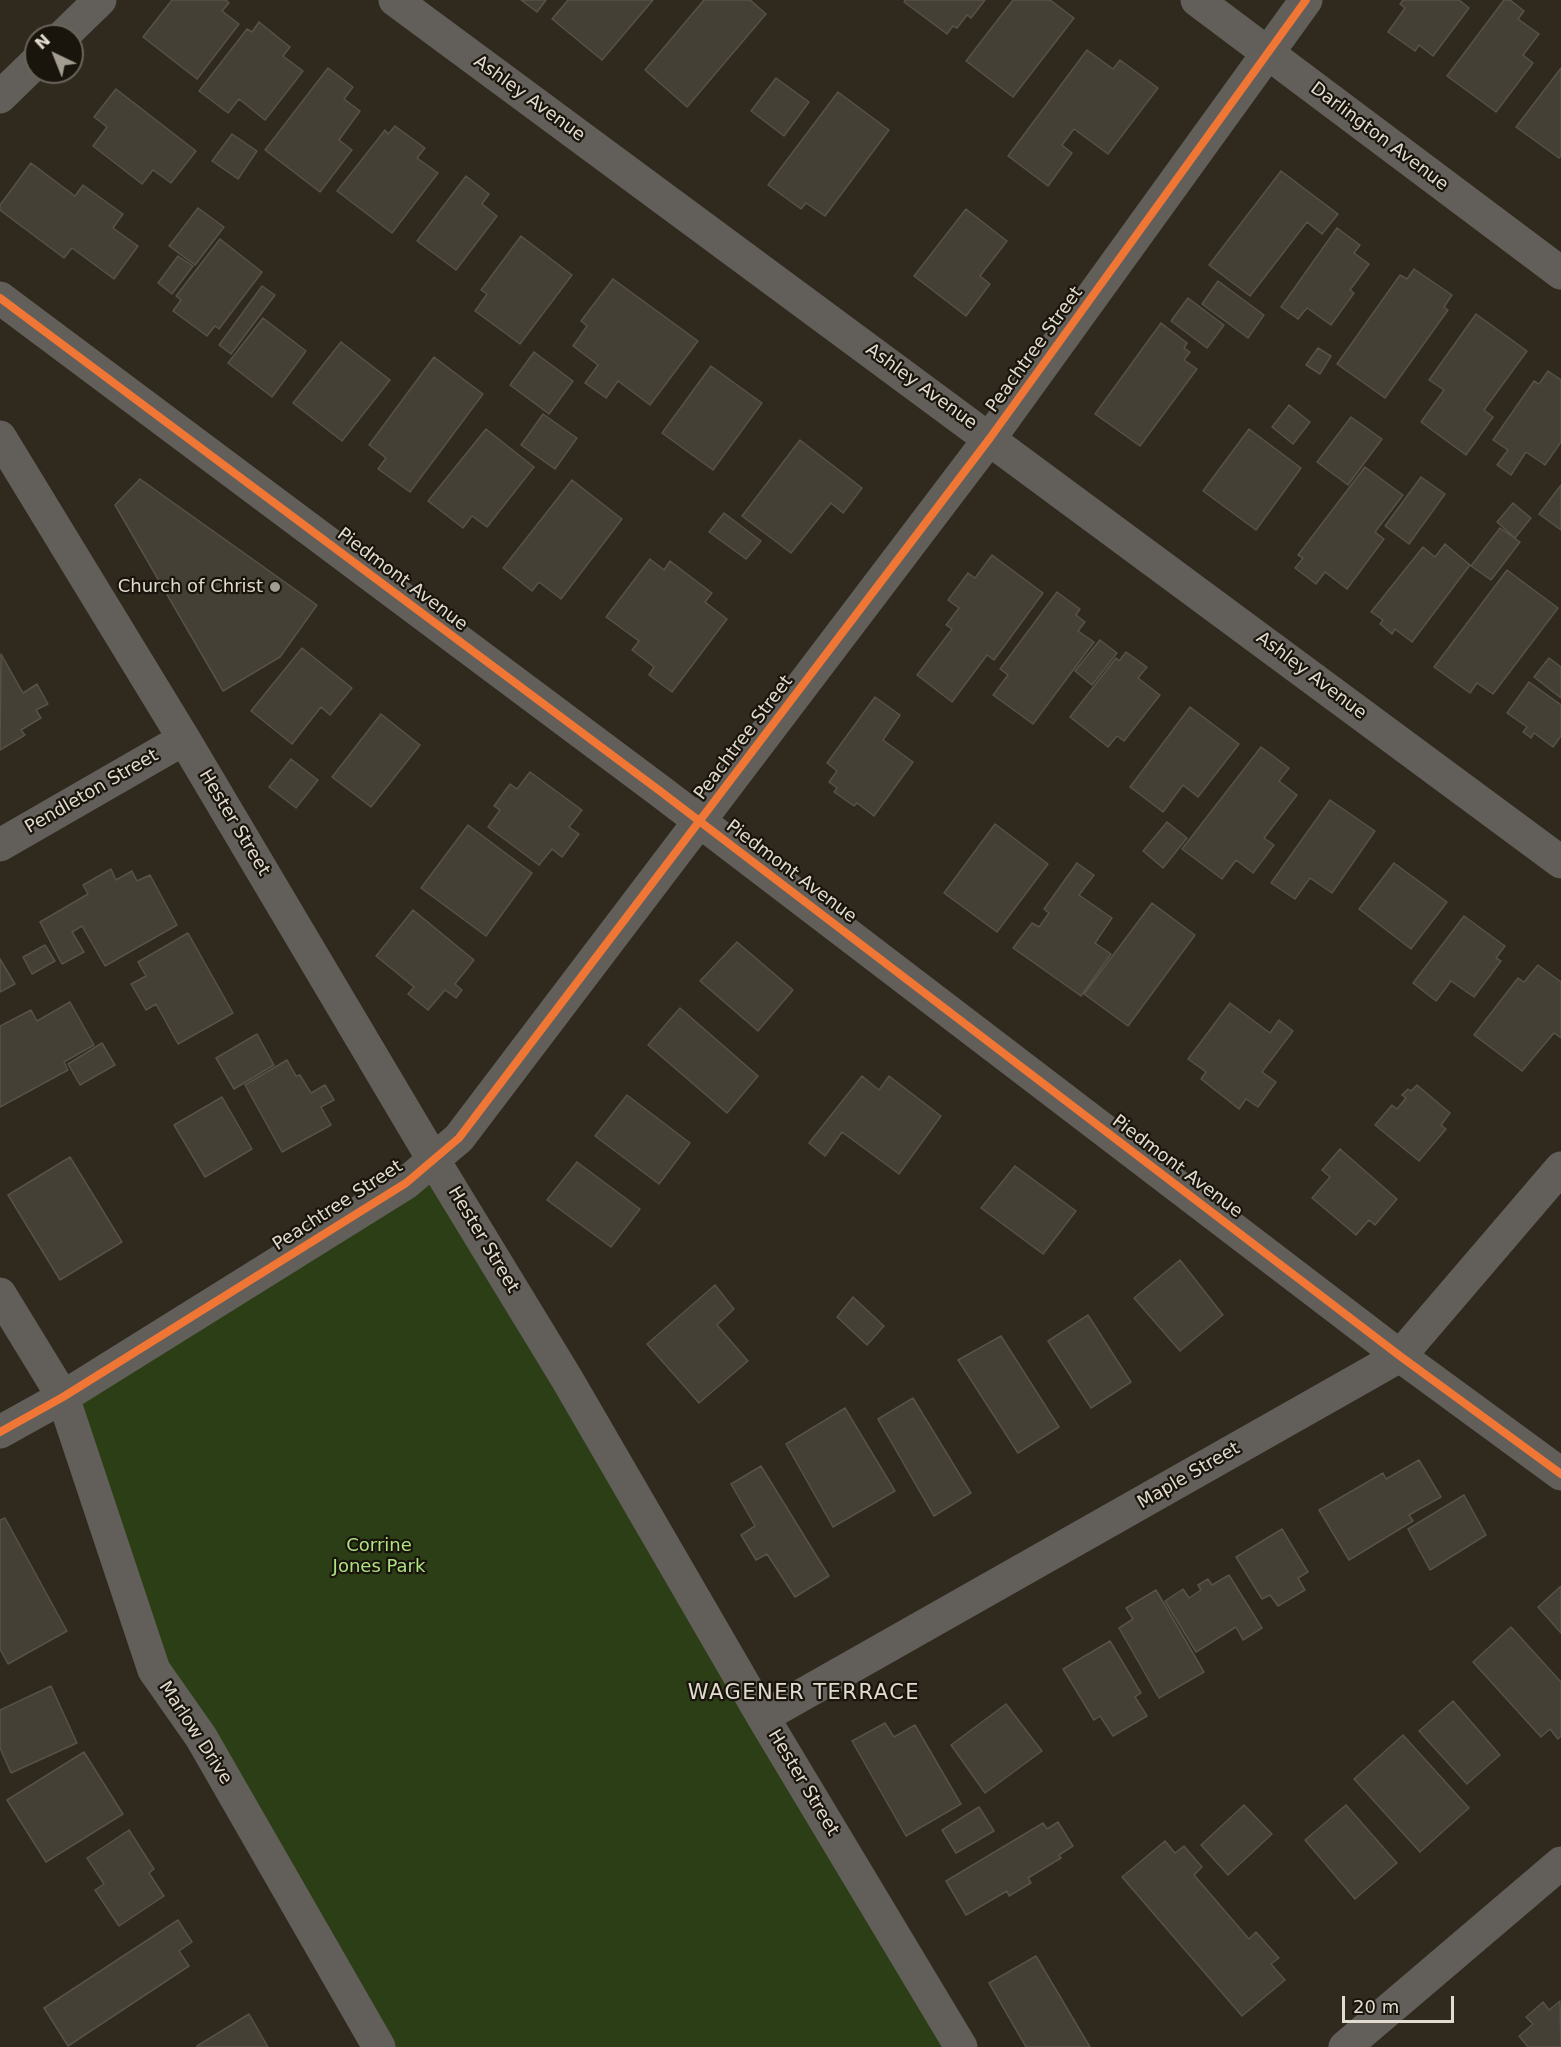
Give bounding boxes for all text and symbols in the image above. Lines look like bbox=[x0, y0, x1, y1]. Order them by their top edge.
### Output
north arrow bbox=[24, 24, 84, 84]
text: N bbox=[31, 30, 54, 53]
street label: Ashley Avenue bbox=[469, 51, 589, 147]
street label: Darlington Avenue bbox=[1306, 78, 1452, 196]
street label: Peachtree Street bbox=[982, 283, 1088, 417]
street label: Ashley Avenue bbox=[861, 339, 981, 435]
street label: Piedmont Avenue bbox=[333, 524, 471, 636]
place label: Church of Christ bbox=[118, 576, 263, 598]
marker: Church of Christ bbox=[268, 580, 282, 594]
street label: Ashley Avenue bbox=[1252, 628, 1370, 724]
street label: Peachtree Street bbox=[690, 672, 798, 804]
street label: Pendleton Street bbox=[22, 745, 162, 839]
street label: Hester Street bbox=[194, 766, 274, 880]
street label: Piedmont Avenue bbox=[722, 816, 860, 928]
street label: Piedmont Avenue bbox=[1108, 1111, 1246, 1223]
street label: Peachtree Street bbox=[269, 1156, 407, 1256]
street label: Hester Street bbox=[443, 1183, 523, 1297]
street label: Maple Street bbox=[1134, 1438, 1244, 1514]
park label: Corrine Jones Park bbox=[333, 1535, 425, 1578]
street label: Marlow Drive bbox=[154, 1677, 236, 1789]
district label: WAGENER TERRACE bbox=[688, 1681, 920, 1707]
street label: Hester Street bbox=[763, 1726, 843, 1840]
scale bar bbox=[1345, 1984, 1458, 2022]
text: 20 m bbox=[1353, 1996, 1399, 2017]

